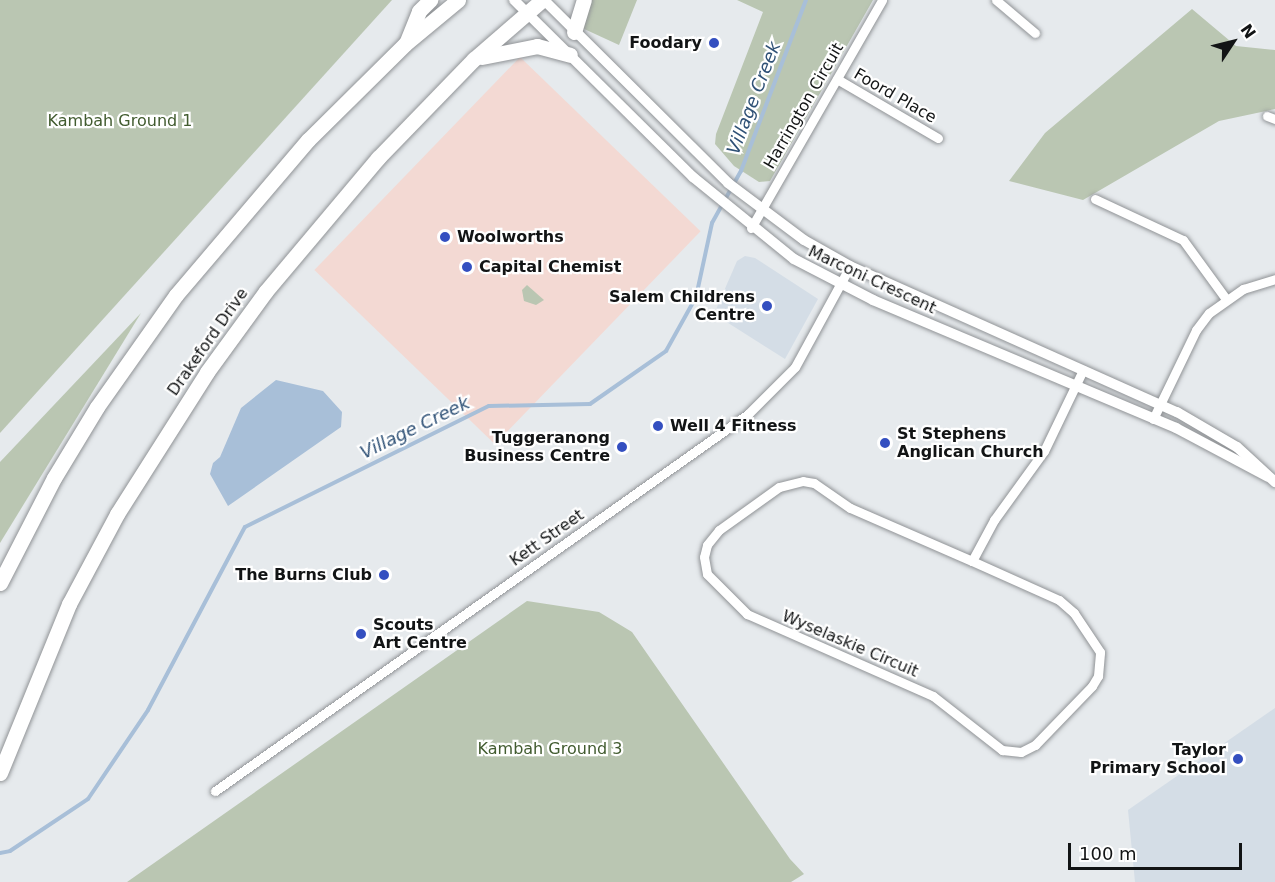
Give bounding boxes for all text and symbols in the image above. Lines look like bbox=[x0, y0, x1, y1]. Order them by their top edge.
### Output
north arrow bbox=[1203, 12, 1263, 72]
text: N bbox=[1237, 20, 1260, 42]
place label: Foodary bbox=[629, 33, 702, 53]
marker: Foodary bbox=[707, 36, 721, 50]
water label: Village Creek bbox=[723, 39, 785, 157]
street label: Harrington Circuit bbox=[760, 40, 848, 172]
street label: Foord Place bbox=[850, 65, 940, 127]
park label: Kambah Ground 1 bbox=[48, 111, 192, 131]
place label: Woolworths bbox=[457, 227, 564, 247]
marker: Woolworths bbox=[438, 230, 452, 244]
street label: Marconi Crescent bbox=[805, 242, 939, 318]
place label: Capital Chemist bbox=[479, 257, 621, 277]
marker: Capital Chemist bbox=[460, 260, 474, 274]
street label: Drakeford Drive bbox=[164, 285, 252, 399]
place label: Salem Childrens Centre bbox=[609, 287, 755, 325]
marker: Salem Childrens Centre bbox=[760, 299, 774, 313]
water label: Village Creek bbox=[357, 392, 473, 464]
place label: Well 4 Fitness bbox=[670, 416, 797, 436]
marker: Well 4 Fitness bbox=[651, 419, 665, 433]
place label: St Stephens Anglican Church bbox=[897, 424, 1044, 462]
place label: Tuggeranong Business Centre bbox=[464, 428, 610, 466]
marker: St Stephens Anglican Church bbox=[878, 436, 892, 450]
marker: Tuggeranong Business Centre bbox=[615, 440, 629, 454]
street label: Kett Street bbox=[506, 506, 588, 570]
place label: The Burns Club bbox=[235, 565, 372, 585]
marker: The Burns Club bbox=[377, 568, 391, 582]
street label: Wyselaskie Circuit bbox=[779, 607, 921, 681]
place label: Scouts Art Centre bbox=[373, 615, 467, 653]
marker: Scouts Art Centre bbox=[354, 627, 368, 641]
park label: Kambah Ground 3 bbox=[478, 739, 622, 759]
place label: Taylor Primary School bbox=[1090, 740, 1226, 778]
marker: Taylor Primary School bbox=[1231, 752, 1245, 766]
scale bar bbox=[1071, 831, 1245, 869]
text: 100 m bbox=[1079, 843, 1137, 864]

